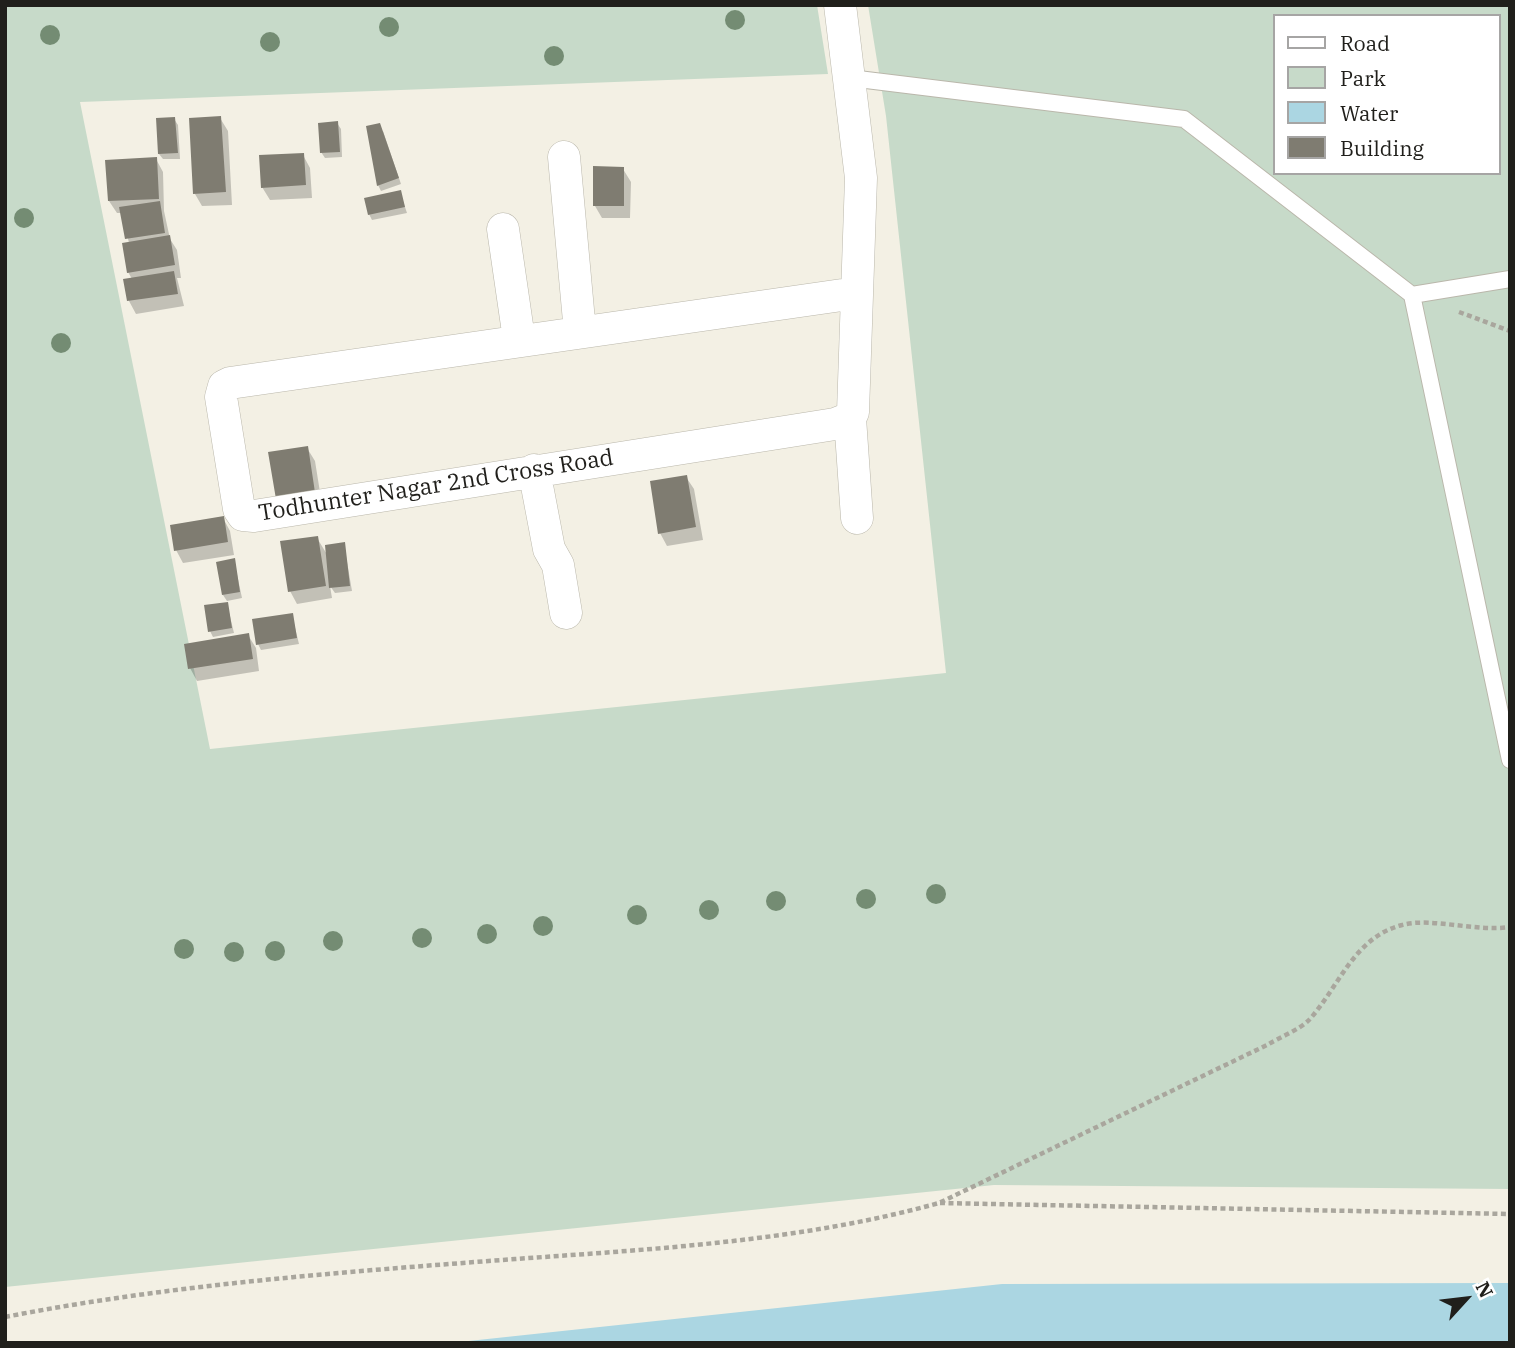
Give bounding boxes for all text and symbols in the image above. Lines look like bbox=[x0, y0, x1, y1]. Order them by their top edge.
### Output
legend bbox=[1274, 14, 1501, 175]
text: Road bbox=[1340, 29, 1390, 57]
text: Park bbox=[1340, 64, 1386, 92]
text: Water bbox=[1340, 99, 1398, 127]
text: Building bbox=[1340, 134, 1424, 162]
street label: Todhunter Nagar 2nd Cross Road bbox=[256, 444, 616, 528]
north arrow bbox=[1431, 1264, 1501, 1334]
text: N bbox=[1471, 1277, 1499, 1302]

